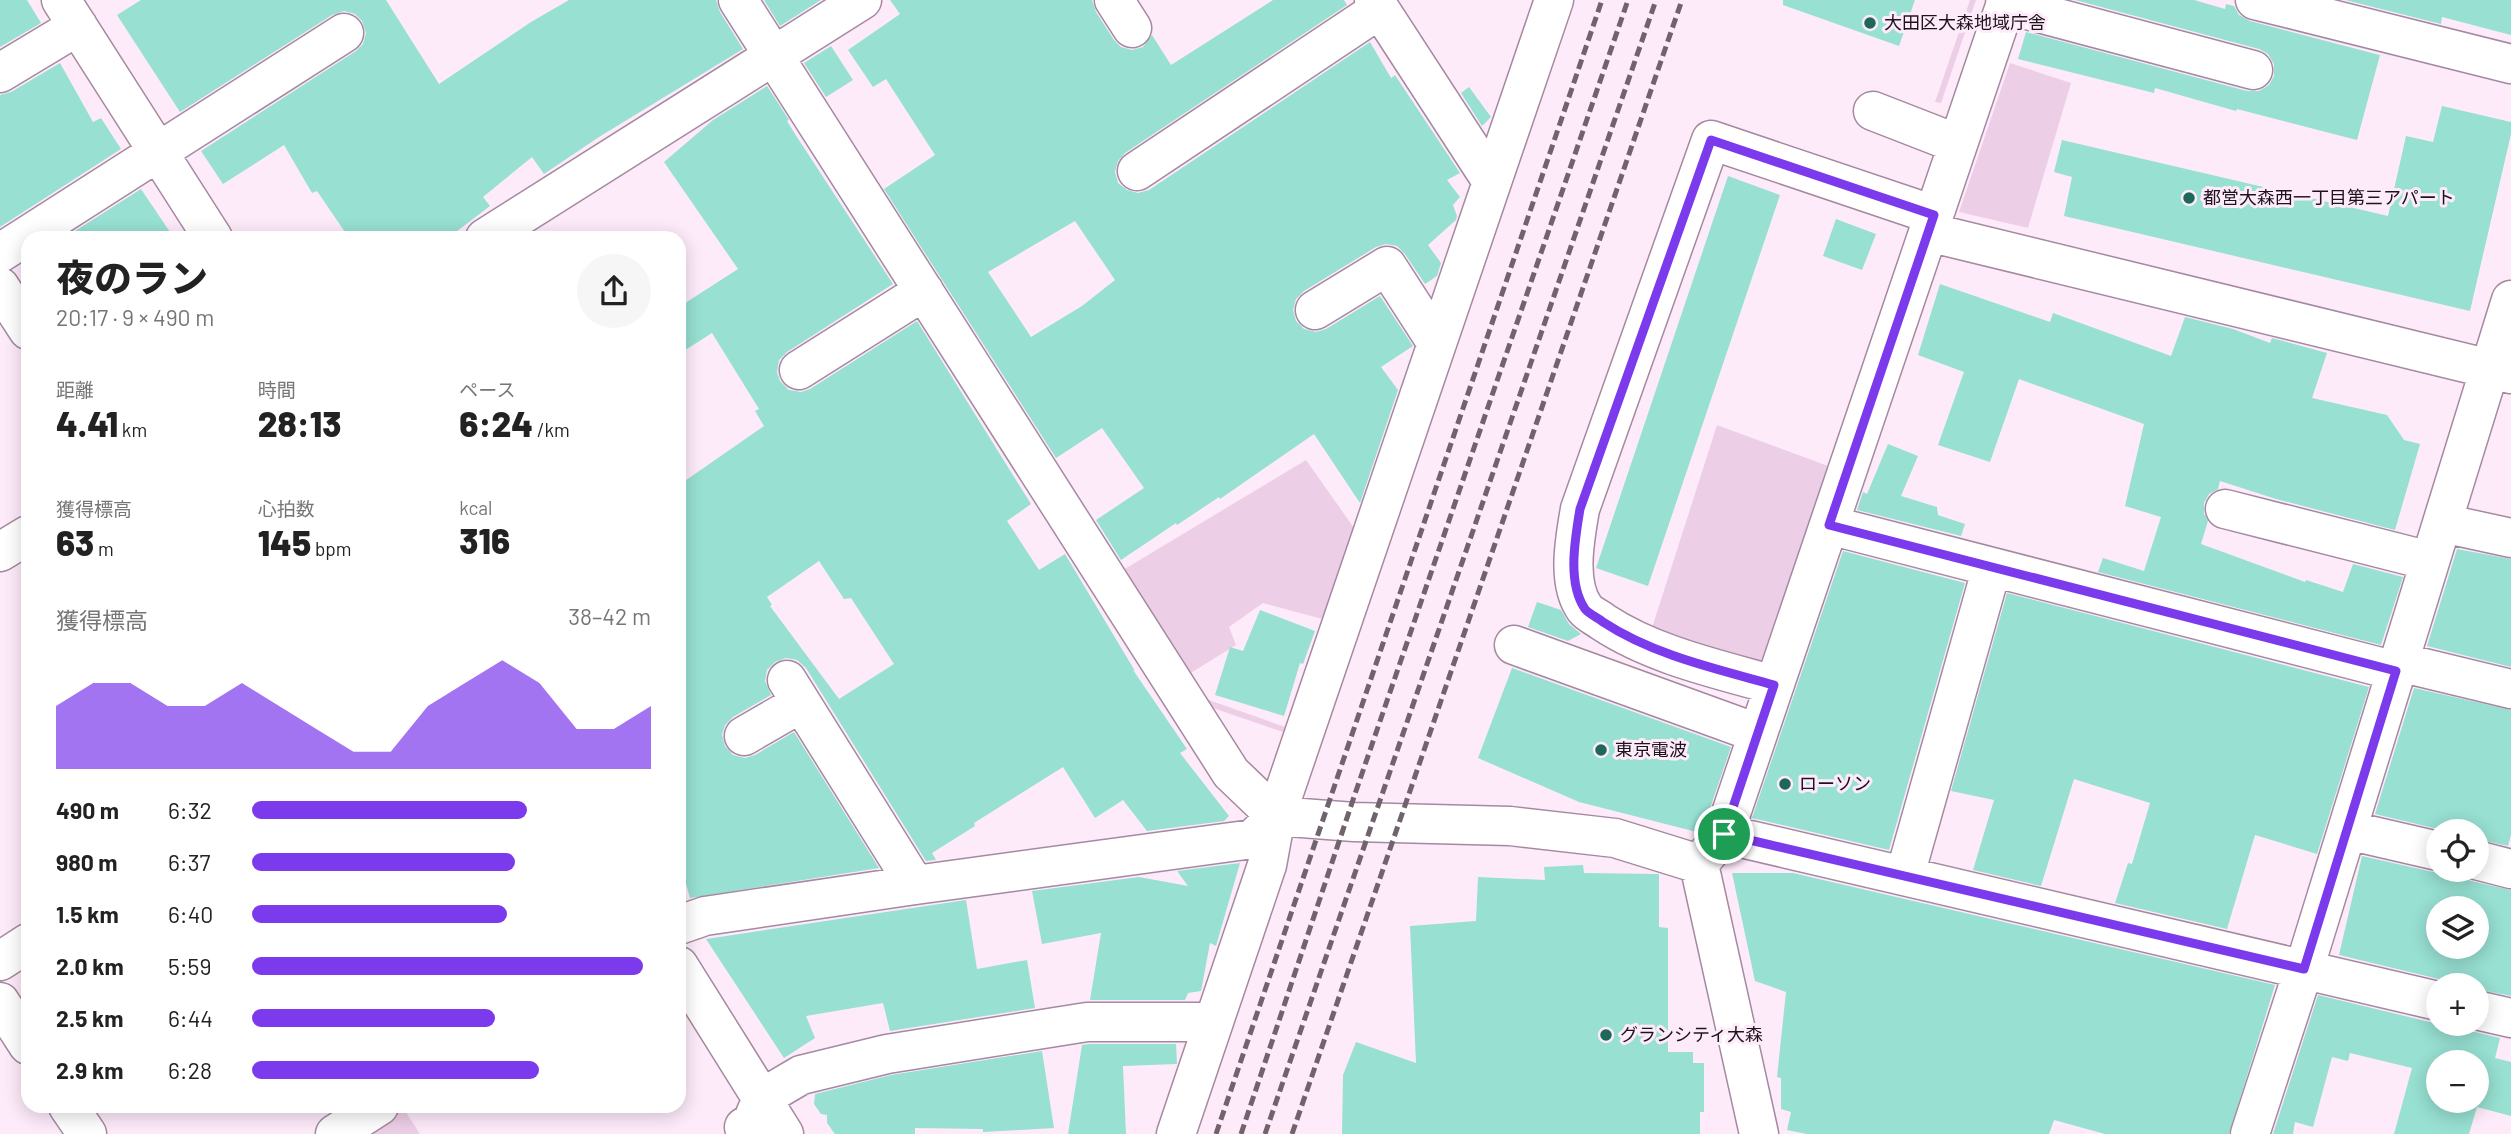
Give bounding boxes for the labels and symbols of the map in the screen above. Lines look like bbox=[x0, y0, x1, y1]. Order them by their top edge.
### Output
place label: 大田区大森地域庁舎 bbox=[1884, 11, 2046, 33]
marker: 大田区大森地域庁舎 bbox=[1862, 15, 1878, 31]
place label: 都営大森西一丁目第三アパート bbox=[2203, 186, 2455, 208]
marker: 都営大森西一丁目第三アパート bbox=[2181, 190, 2197, 206]
place label: 東京電波 bbox=[1615, 738, 1687, 760]
marker: 東京電波 bbox=[1593, 742, 1609, 758]
place label: ローソン bbox=[1799, 772, 1871, 794]
marker: ローソン bbox=[1777, 776, 1793, 792]
pin bbox=[1694, 804, 1754, 864]
place label: グランシティ大森 bbox=[1620, 1023, 1763, 1045]
marker: グランシティ大森 bbox=[1598, 1027, 1614, 1043]

